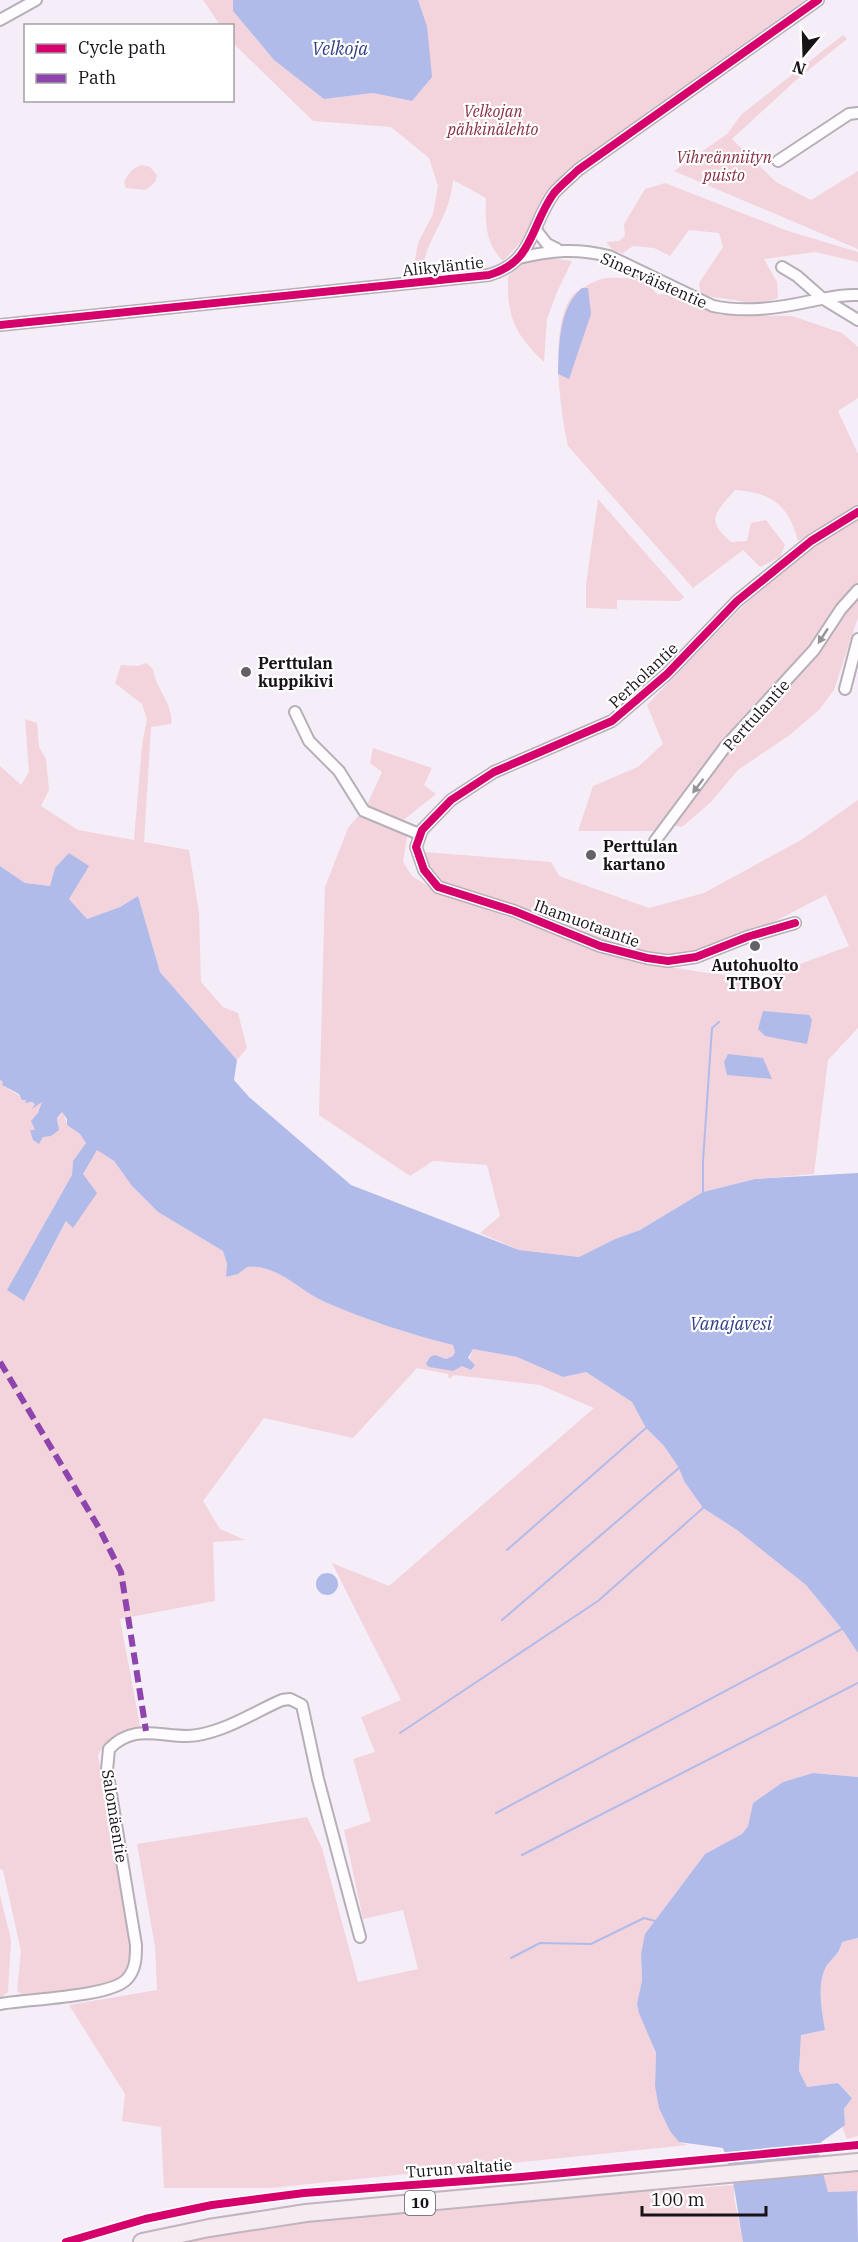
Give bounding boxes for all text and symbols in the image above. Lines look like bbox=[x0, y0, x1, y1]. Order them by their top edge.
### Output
legend bbox=[24, 24, 234, 102]
north arrow bbox=[774, 24, 834, 84]
text: Cycle path bbox=[78, 36, 166, 59]
water label: Velkoja bbox=[312, 37, 368, 60]
text: N bbox=[790, 57, 808, 80]
text: Path bbox=[78, 66, 116, 89]
park label: Velkojan pähkinälehto bbox=[445, 101, 539, 139]
park label: Vihreänniityn puisto bbox=[676, 147, 772, 185]
street label: Sinerväistentie bbox=[598, 248, 710, 312]
street label: Alikyläntie bbox=[401, 252, 485, 280]
one-way arrow bbox=[817, 628, 828, 645]
street label: Perholantie bbox=[604, 638, 682, 712]
place label: Perttulan kuppikivi bbox=[258, 653, 333, 691]
marker: Perttulan kuppikivi bbox=[239, 665, 253, 679]
street label: Perttulantie bbox=[719, 675, 793, 755]
one-way arrow bbox=[692, 778, 704, 793]
place label: Perttulan kartano bbox=[603, 836, 678, 874]
marker: Perttulan kartano bbox=[584, 848, 598, 862]
street label: Ihamuotaantie bbox=[531, 895, 643, 951]
marker: Autohuolto TTBOY bbox=[748, 939, 762, 953]
place label: Autohuolto TTBOY bbox=[711, 955, 799, 993]
water label: Vanajavesi bbox=[690, 1312, 773, 1335]
street label: Salomäentie bbox=[98, 1768, 132, 1864]
street label: Turun valtatie bbox=[405, 2154, 513, 2182]
scale bar bbox=[642, 2179, 766, 2217]
text: 100 m bbox=[651, 2188, 705, 2211]
road number: 10 bbox=[405, 2191, 435, 2215]

